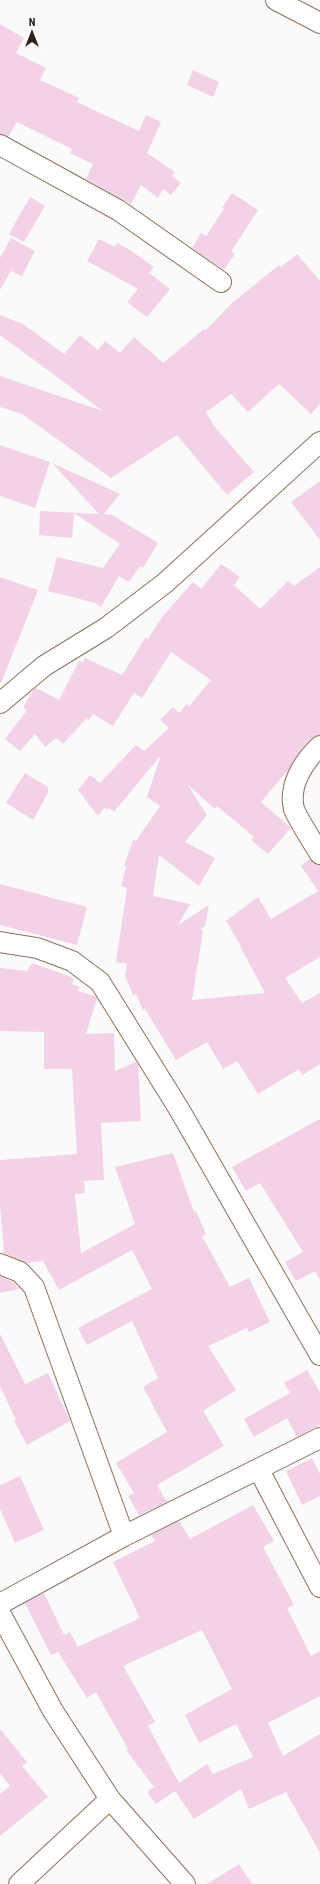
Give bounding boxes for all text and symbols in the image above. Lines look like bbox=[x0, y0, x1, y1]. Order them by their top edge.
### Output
north arrow bbox=[12, 12, 52, 52]
text: N bbox=[29, 16, 36, 29]

